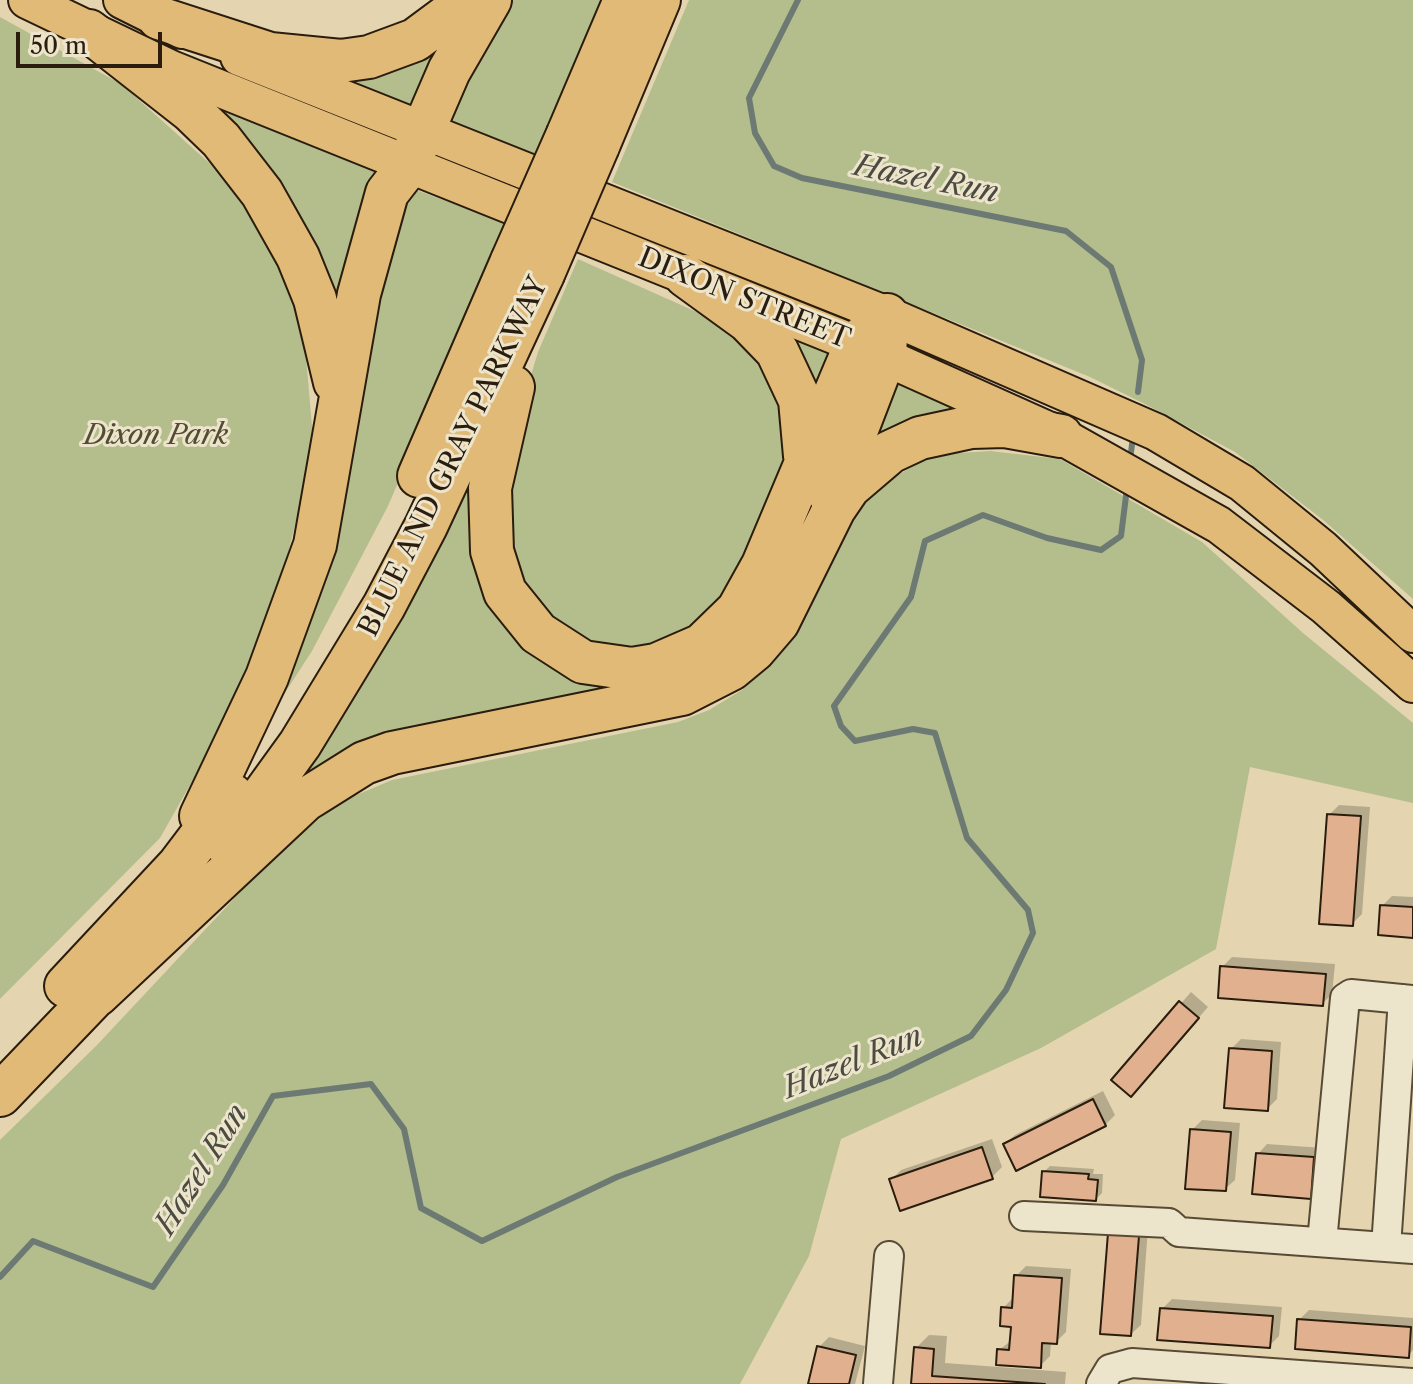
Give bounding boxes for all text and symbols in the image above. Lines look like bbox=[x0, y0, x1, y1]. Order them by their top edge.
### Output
scale bar bbox=[20, 16, 166, 66]
text: 50 m bbox=[30, 31, 87, 60]
water label: Hazel Run bbox=[850, 148, 1002, 212]
street label: DIXON STREET bbox=[633, 241, 855, 357]
street label: BLUE AND GRAY PARKWAY bbox=[352, 272, 556, 642]
park label: Dixon Park bbox=[84, 419, 228, 453]
water label: Hazel Run bbox=[778, 1019, 928, 1107]
water label: Hazel Run bbox=[148, 1098, 256, 1242]

